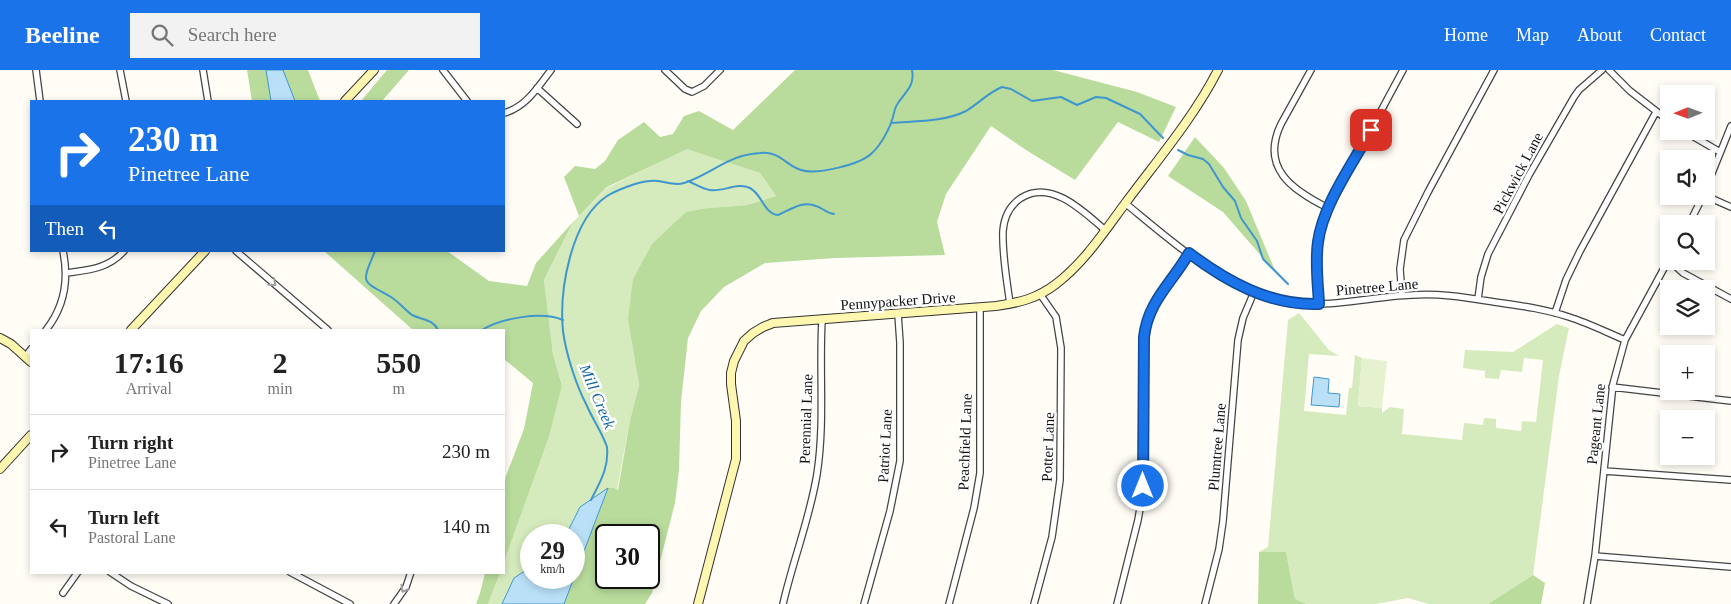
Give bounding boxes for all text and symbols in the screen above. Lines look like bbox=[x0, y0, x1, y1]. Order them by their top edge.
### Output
search box bbox=[130, 13, 480, 58]
icon: search bbox=[148, 21, 176, 49]
text: Beeline bbox=[25, 22, 100, 48]
text: Search here bbox=[188, 24, 277, 45]
text: Home bbox=[1444, 25, 1488, 45]
text: Map bbox=[1516, 25, 1549, 45]
text: About bbox=[1577, 25, 1622, 45]
text: Contact bbox=[1650, 25, 1706, 45]
north arrow bbox=[1660, 85, 1715, 140]
map controls bbox=[1660, 85, 1715, 465]
pin bbox=[1350, 109, 1392, 151]
icon: arrive bbox=[1357, 116, 1385, 144]
icon: right bbox=[45, 120, 110, 185]
text: 230 m bbox=[128, 120, 218, 159]
street label: Pickwick Lane bbox=[1490, 129, 1546, 216]
button: sound bbox=[1660, 150, 1715, 205]
text: Pinetree Lane bbox=[128, 161, 250, 186]
icon: left bbox=[94, 215, 122, 243]
button: search bbox=[1660, 215, 1715, 270]
text: Then bbox=[45, 218, 84, 239]
street label: Pinetree Lane bbox=[1335, 275, 1419, 299]
one-way arrow bbox=[267, 277, 276, 286]
button: layers bbox=[1660, 280, 1715, 335]
street label: Pennypacker Drive bbox=[840, 289, 956, 313]
button: + bbox=[1660, 345, 1715, 400]
text: 17:16 bbox=[114, 346, 184, 379]
text: 2 bbox=[272, 346, 287, 379]
text: 550 bbox=[376, 346, 421, 379]
water label: Mill Creek bbox=[576, 361, 619, 432]
street label: Perennial Lane bbox=[796, 373, 816, 464]
text: Arrival bbox=[126, 380, 172, 397]
text: min bbox=[268, 380, 292, 397]
text: m bbox=[392, 380, 405, 397]
street label: Pageant Lane bbox=[1584, 382, 1608, 465]
street label: Peachfield Lane bbox=[955, 393, 975, 491]
street label: Plumtree Lane bbox=[1205, 402, 1229, 491]
street label: Patriot Lane bbox=[875, 408, 895, 483]
button: − bbox=[1660, 410, 1715, 465]
street label: Potter Lane bbox=[1039, 412, 1057, 482]
text: Turn right bbox=[88, 432, 173, 453]
icon: right bbox=[45, 438, 73, 466]
text: 230 m bbox=[442, 441, 490, 462]
text: Pinetree Lane bbox=[88, 454, 176, 471]
position arrow bbox=[1116, 459, 1168, 511]
text: Turn left bbox=[88, 507, 160, 528]
icon: left bbox=[45, 513, 73, 541]
text: 140 m bbox=[442, 516, 490, 537]
speed limit sign: 30 bbox=[595, 524, 660, 589]
text: Pastoral Lane bbox=[88, 529, 176, 546]
text: 29 bbox=[540, 537, 565, 564]
text: km/h bbox=[540, 562, 565, 576]
one-way arrow bbox=[400, 584, 410, 593]

